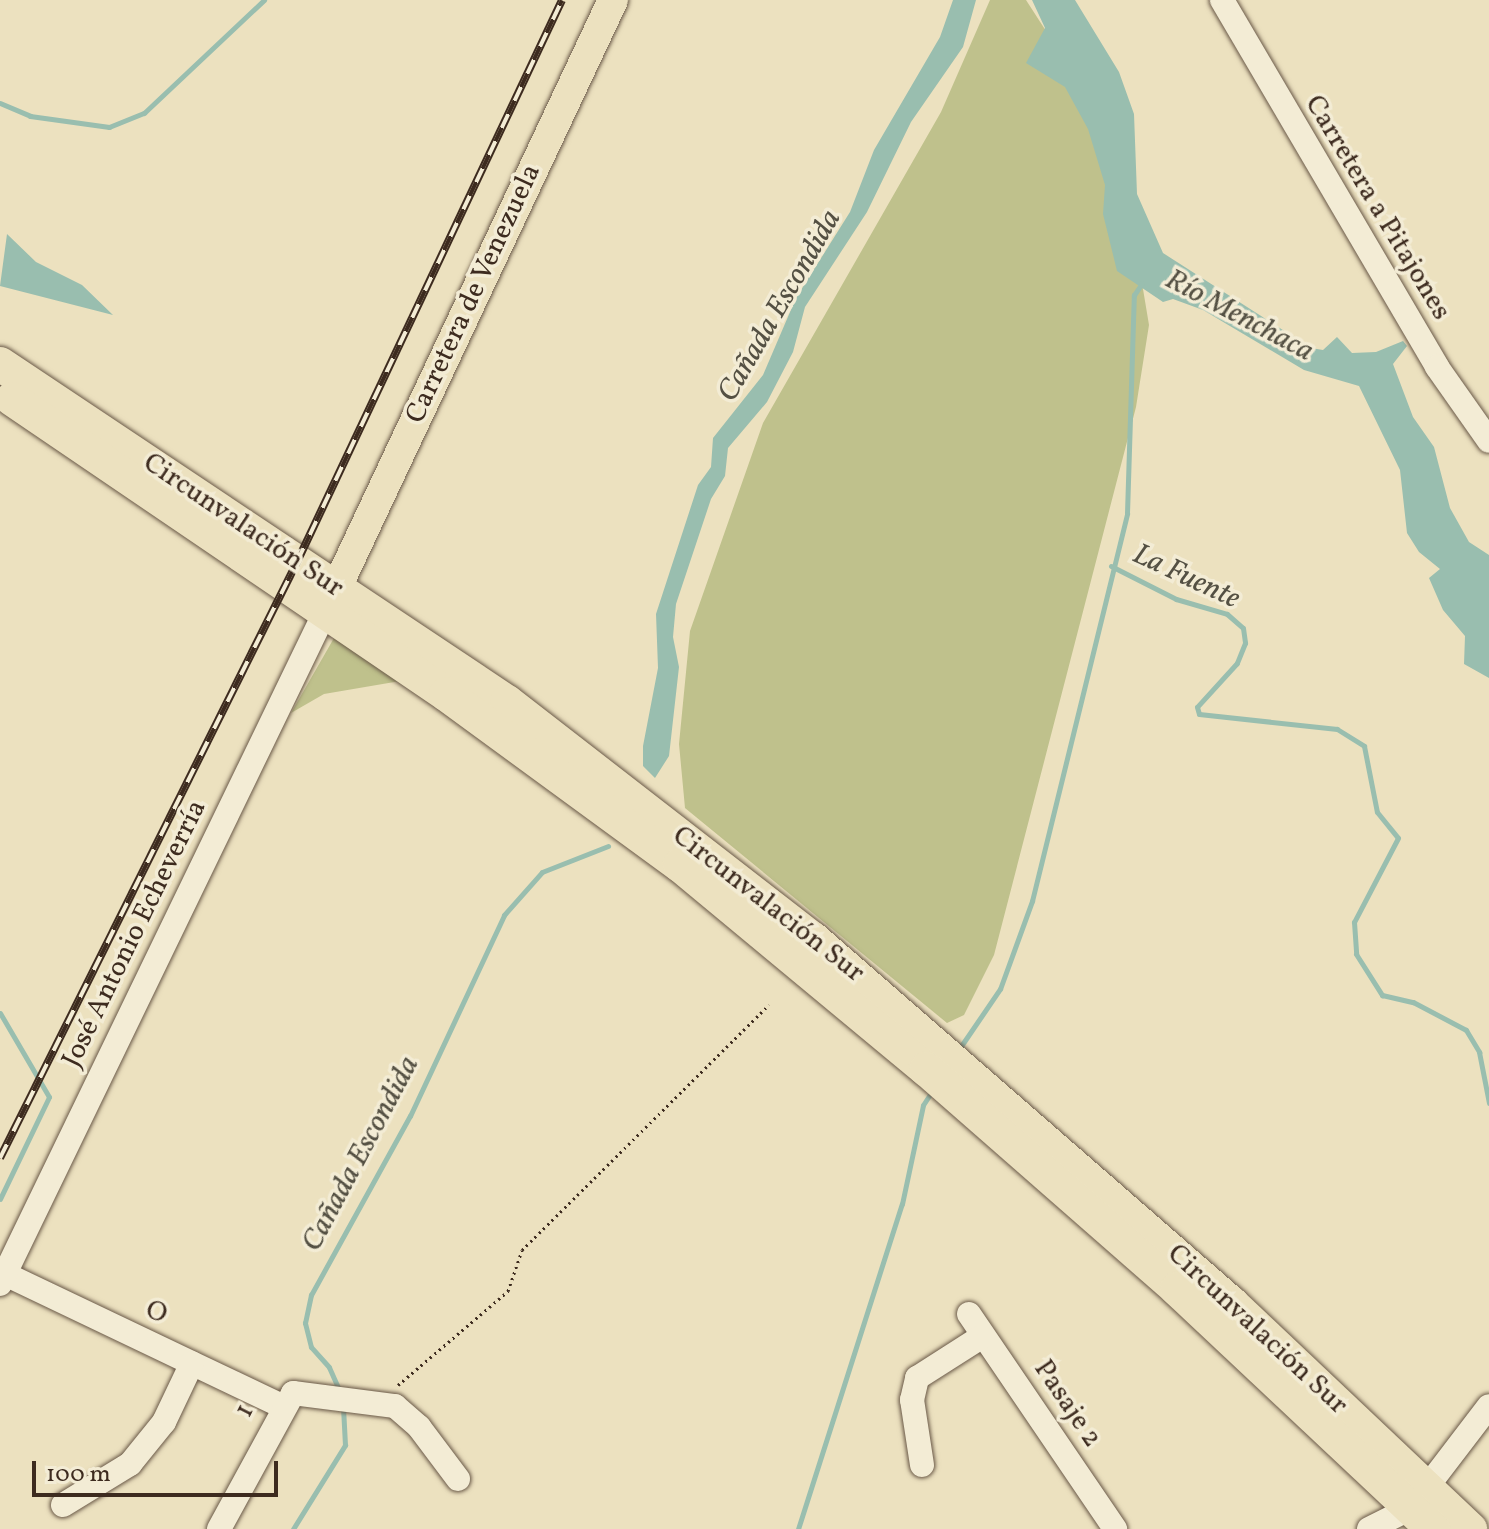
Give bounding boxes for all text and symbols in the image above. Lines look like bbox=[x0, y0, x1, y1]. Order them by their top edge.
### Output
street label: Carretera a Pitajones bbox=[1297, 90, 1457, 326]
street label: Carretera de Venezuela bbox=[399, 159, 549, 429]
water label: Cañada Escondida bbox=[710, 204, 850, 408]
water label: Río Menchaca bbox=[1159, 262, 1319, 370]
street label: Circunvalación Sur bbox=[136, 446, 350, 606]
water label: La Fuente bbox=[1127, 537, 1245, 617]
street label: José Antonio Echeverría bbox=[56, 795, 214, 1073]
street label: Circunvalación Sur bbox=[665, 820, 871, 990]
water label: Cañada Escondida bbox=[294, 1050, 428, 1258]
street label: Circunvalación Sur bbox=[1160, 1238, 1354, 1422]
street label: O bbox=[140, 1293, 172, 1333]
street label: Pasaje 2 bbox=[1026, 1354, 1108, 1454]
street label: 1 bbox=[228, 1399, 262, 1423]
scale bar bbox=[36, 1445, 282, 1495]
text: 100 m bbox=[46, 1458, 111, 1492]

